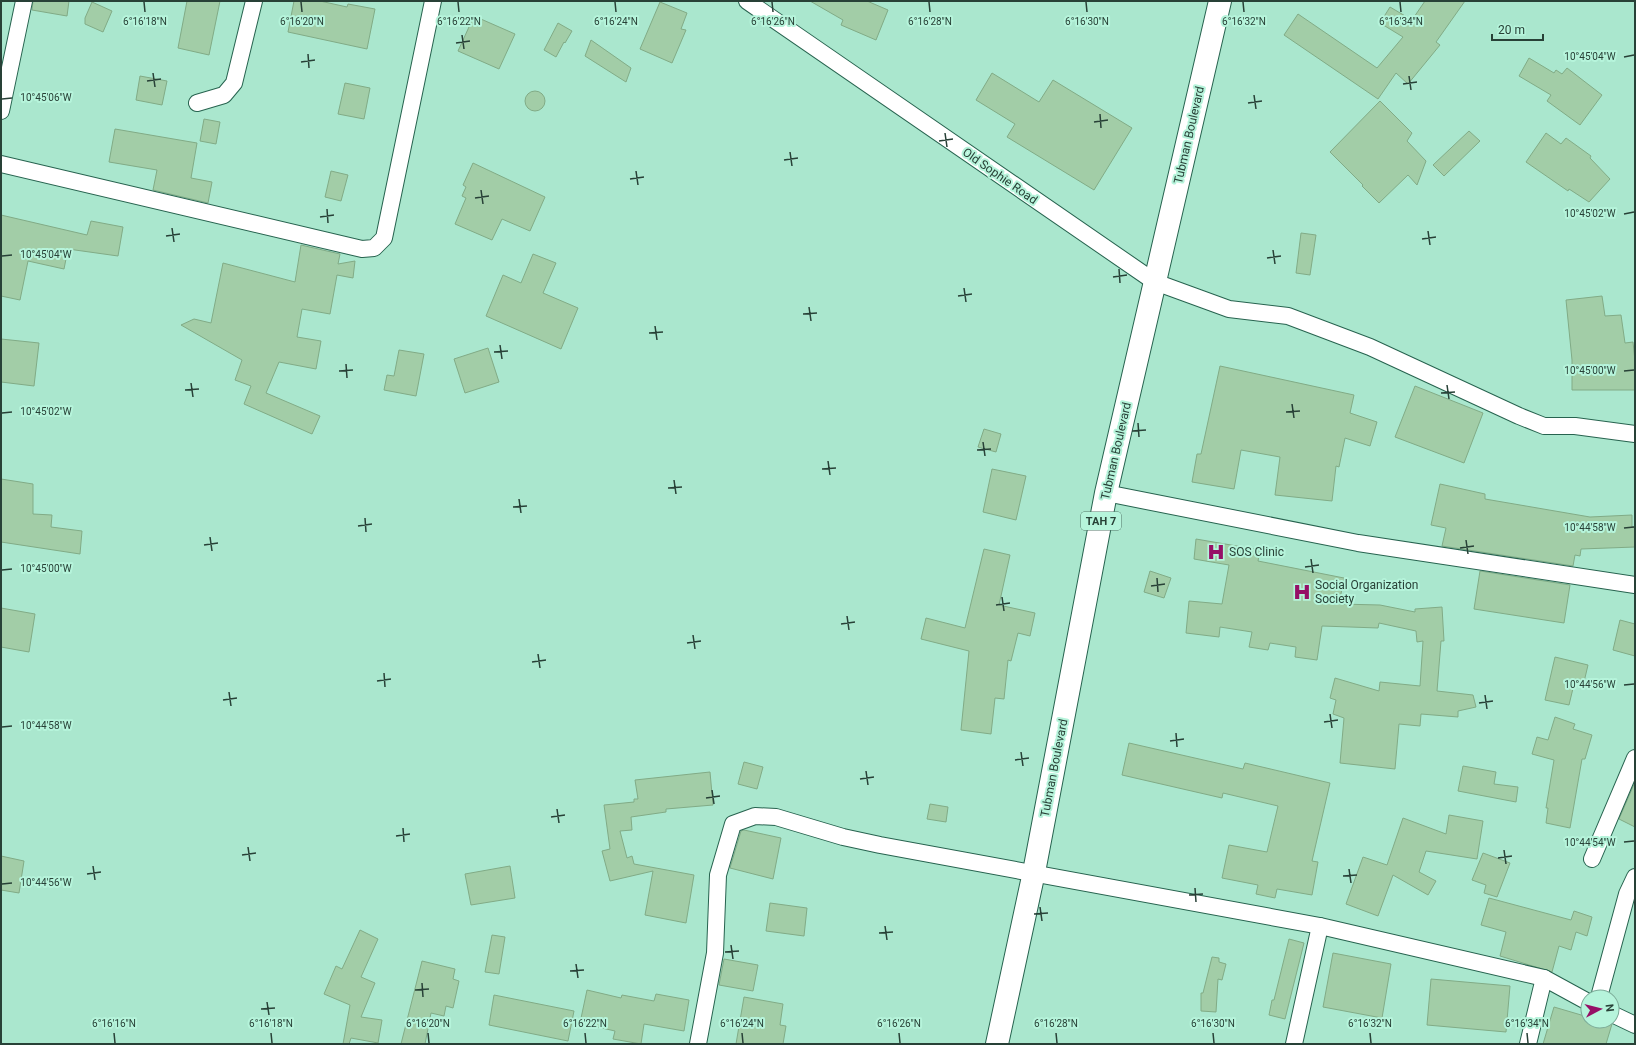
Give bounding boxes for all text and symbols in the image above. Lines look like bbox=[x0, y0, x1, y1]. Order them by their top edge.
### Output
text: 6°16'18"N bbox=[123, 16, 167, 27]
text: 6°16'20"N bbox=[280, 16, 324, 27]
text: 6°16'22"N bbox=[437, 16, 481, 27]
text: 6°16'24"N bbox=[594, 16, 638, 27]
text: 6°16'26"N bbox=[751, 16, 795, 27]
text: 6°16'28"N bbox=[908, 16, 952, 27]
text: 6°16'30"N bbox=[1065, 16, 1109, 27]
text: 6°16'32"N bbox=[1222, 16, 1266, 27]
text: 6°16'34"N bbox=[1379, 16, 1423, 27]
scale bar bbox=[1492, 16, 1543, 42]
text: 20 m bbox=[1498, 23, 1525, 37]
text: 10°45'04"W bbox=[1564, 51, 1616, 62]
street label: Tubman Boulevard bbox=[1171, 85, 1207, 185]
text: 10°45'06"W bbox=[20, 92, 72, 103]
street label: Old Sophie Road bbox=[960, 145, 1040, 207]
text: 10°45'02"W bbox=[1564, 208, 1616, 219]
text: 10°45'04"W bbox=[20, 249, 72, 260]
text: 10°45'00"W bbox=[1564, 365, 1616, 376]
street label: Tubman Boulevard bbox=[1098, 401, 1134, 501]
text: 10°45'02"W bbox=[20, 406, 72, 417]
road number: TAH 7 bbox=[1081, 512, 1121, 530]
text: 10°44'58"W bbox=[1564, 522, 1616, 533]
hospital icon: SOS Clinic bbox=[1206, 542, 1226, 562]
place label: SOS Clinic bbox=[1229, 545, 1284, 559]
text: 10°45'00"W bbox=[20, 563, 72, 574]
place label: Social Organization Society bbox=[1315, 578, 1418, 606]
hospital icon: Social Organization Society bbox=[1292, 582, 1312, 602]
text: 10°44'56"W bbox=[1564, 679, 1616, 690]
street label: Tubman Boulevard bbox=[1038, 718, 1070, 818]
text: 10°44'58"W bbox=[20, 720, 72, 731]
text: 10°44'54"W bbox=[1564, 837, 1616, 848]
text: 10°44'56"W bbox=[20, 877, 72, 888]
north arrow bbox=[1580, 989, 1620, 1029]
text: N bbox=[1603, 1003, 1616, 1013]
text: 6°16'16"N bbox=[92, 1018, 136, 1029]
text: 6°16'18"N bbox=[249, 1018, 293, 1029]
text: 6°16'20"N bbox=[406, 1018, 450, 1029]
text: 6°16'22"N bbox=[563, 1018, 607, 1029]
text: 6°16'24"N bbox=[720, 1018, 764, 1029]
text: 6°16'26"N bbox=[877, 1018, 921, 1029]
text: 6°16'28"N bbox=[1034, 1018, 1078, 1029]
text: 6°16'30"N bbox=[1191, 1018, 1235, 1029]
text: 6°16'32"N bbox=[1348, 1018, 1392, 1029]
text: 6°16'34"N bbox=[1505, 1018, 1549, 1029]

